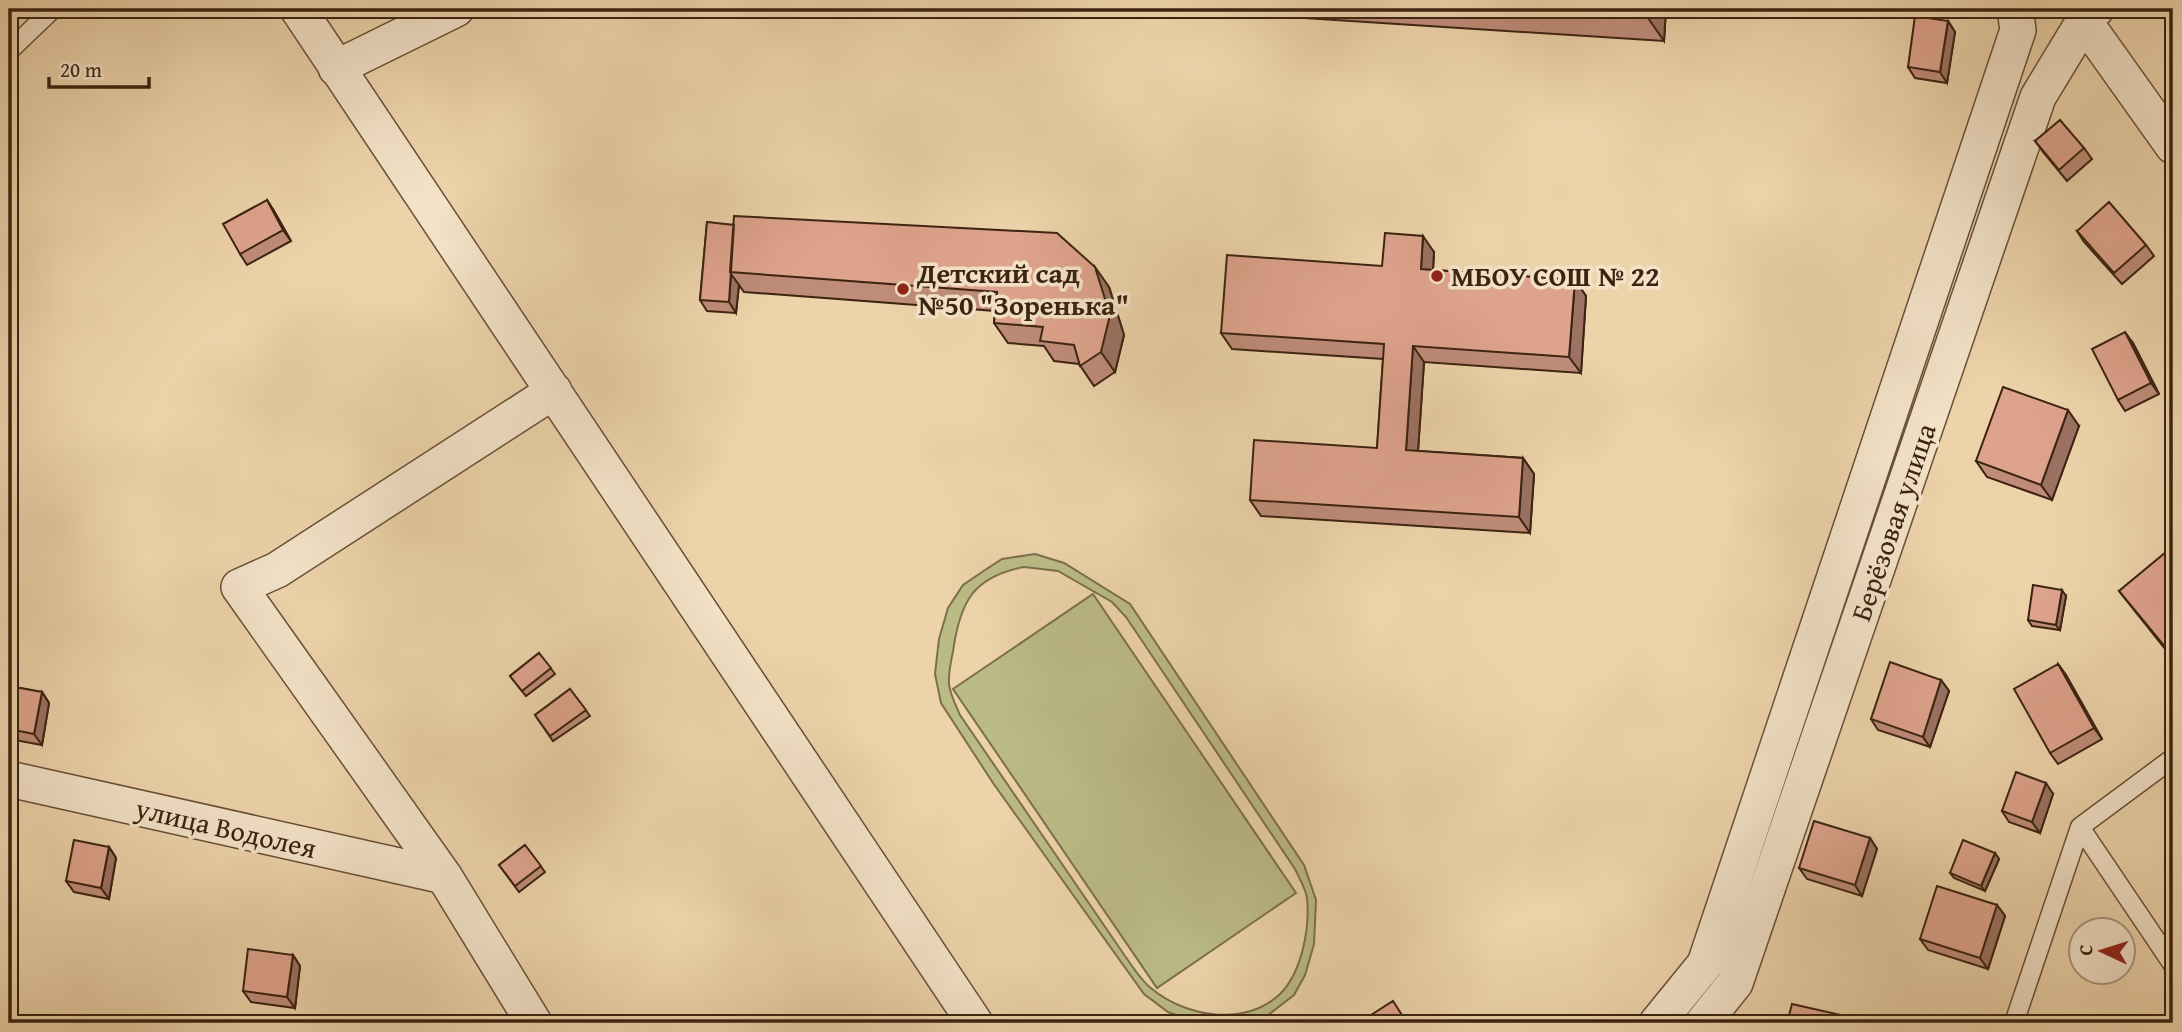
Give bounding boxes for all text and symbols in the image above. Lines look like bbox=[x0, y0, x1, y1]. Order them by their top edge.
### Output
scale bar bbox=[49, 46, 149, 90]
text: 20 m bbox=[60, 54, 102, 85]
place label: Детский сад №50 "Зоренька" bbox=[916, 252, 1129, 325]
place label: МБОУ СОШ № 22 bbox=[1451, 255, 1660, 296]
marker: МБОУ СОШ № 22 bbox=[1429, 268, 1445, 284]
marker: Детский сад №50 "Зоренька" bbox=[895, 281, 911, 297]
street label: Берёзовая улица bbox=[1840, 417, 1946, 626]
street label: улица Водолея bbox=[131, 787, 320, 868]
north arrow bbox=[2066, 916, 2136, 986]
text: С bbox=[2071, 943, 2099, 956]

